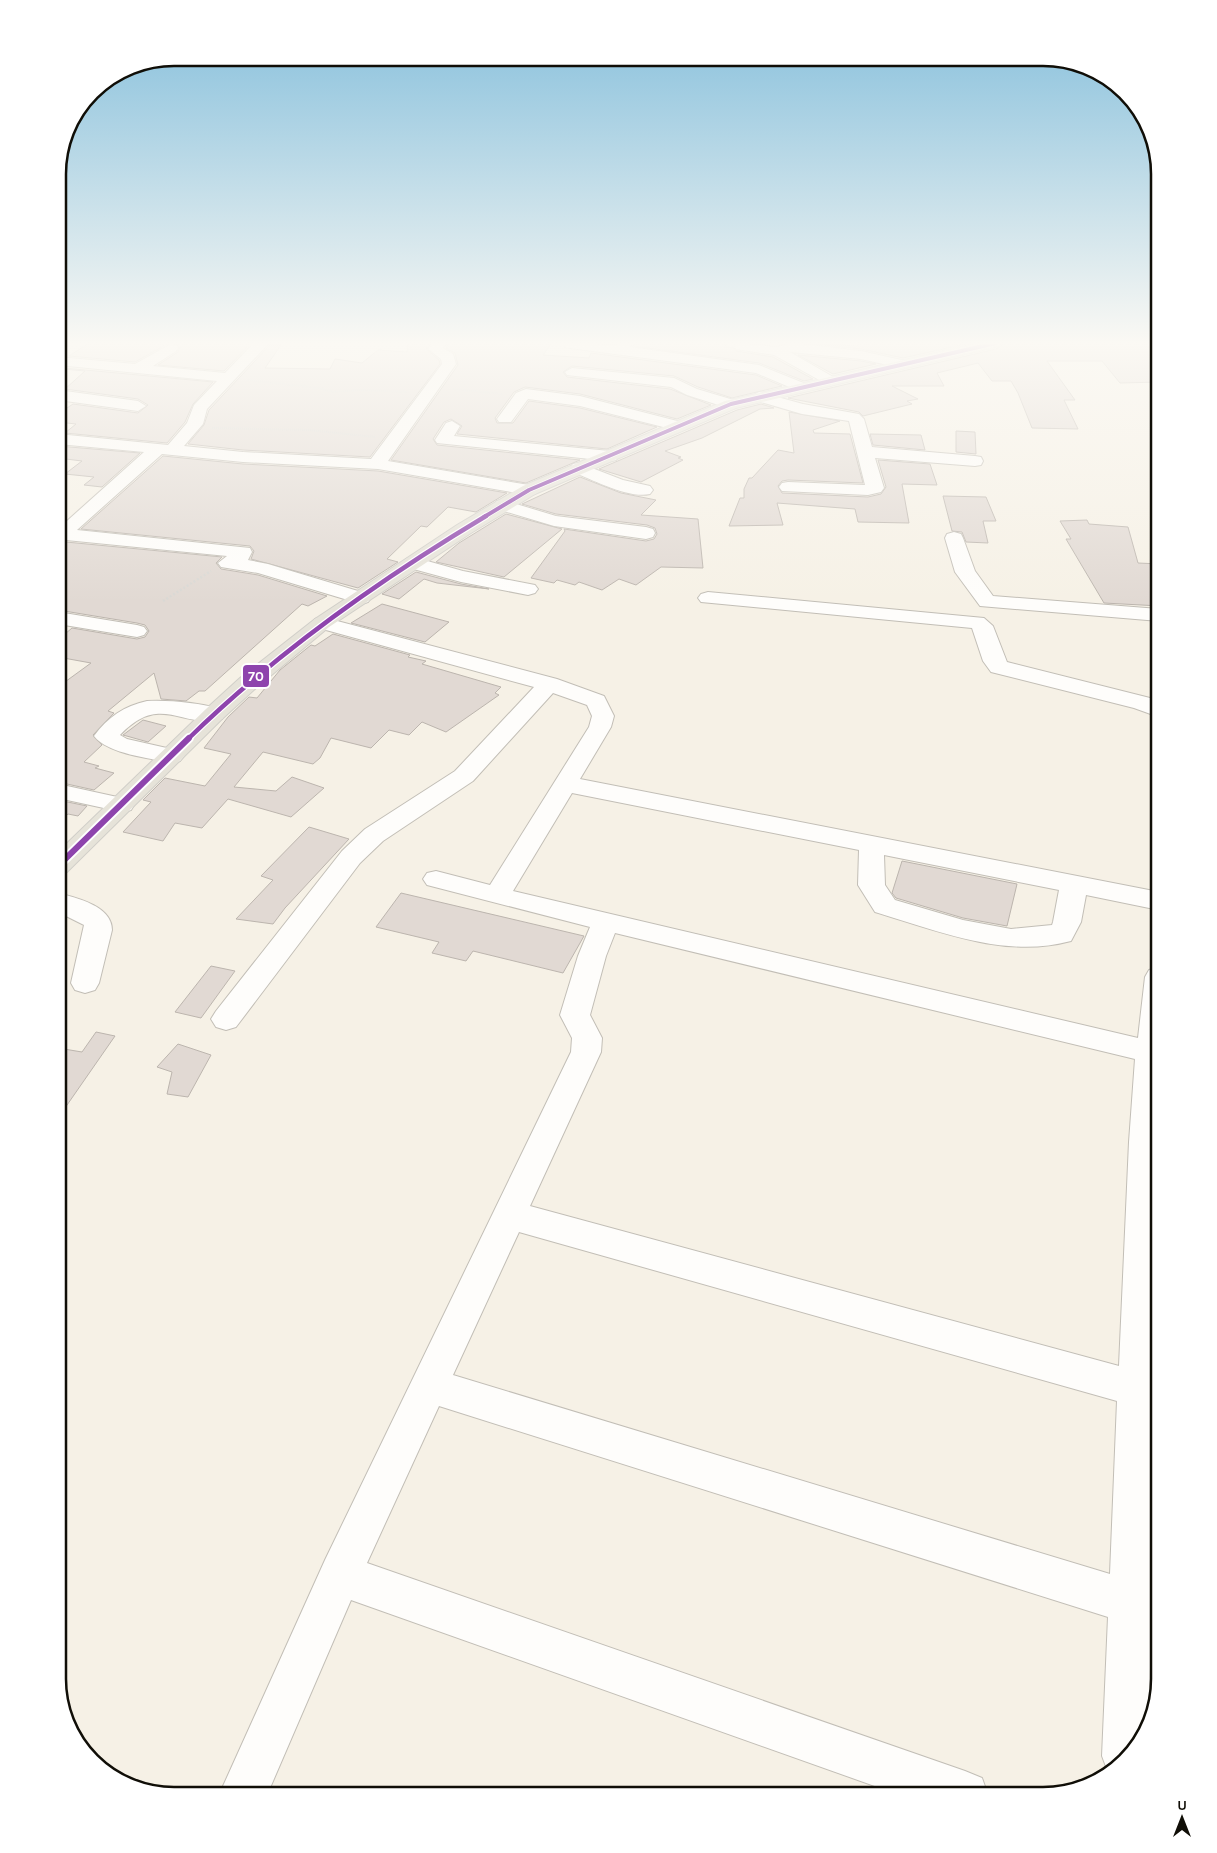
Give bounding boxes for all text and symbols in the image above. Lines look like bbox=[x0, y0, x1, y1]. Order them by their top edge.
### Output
line badge: 70 bbox=[242, 664, 270, 688]
text: 70 bbox=[248, 668, 264, 685]
north arrow bbox=[1157, 1793, 1207, 1843]
text: U bbox=[1177, 1797, 1187, 1814]

